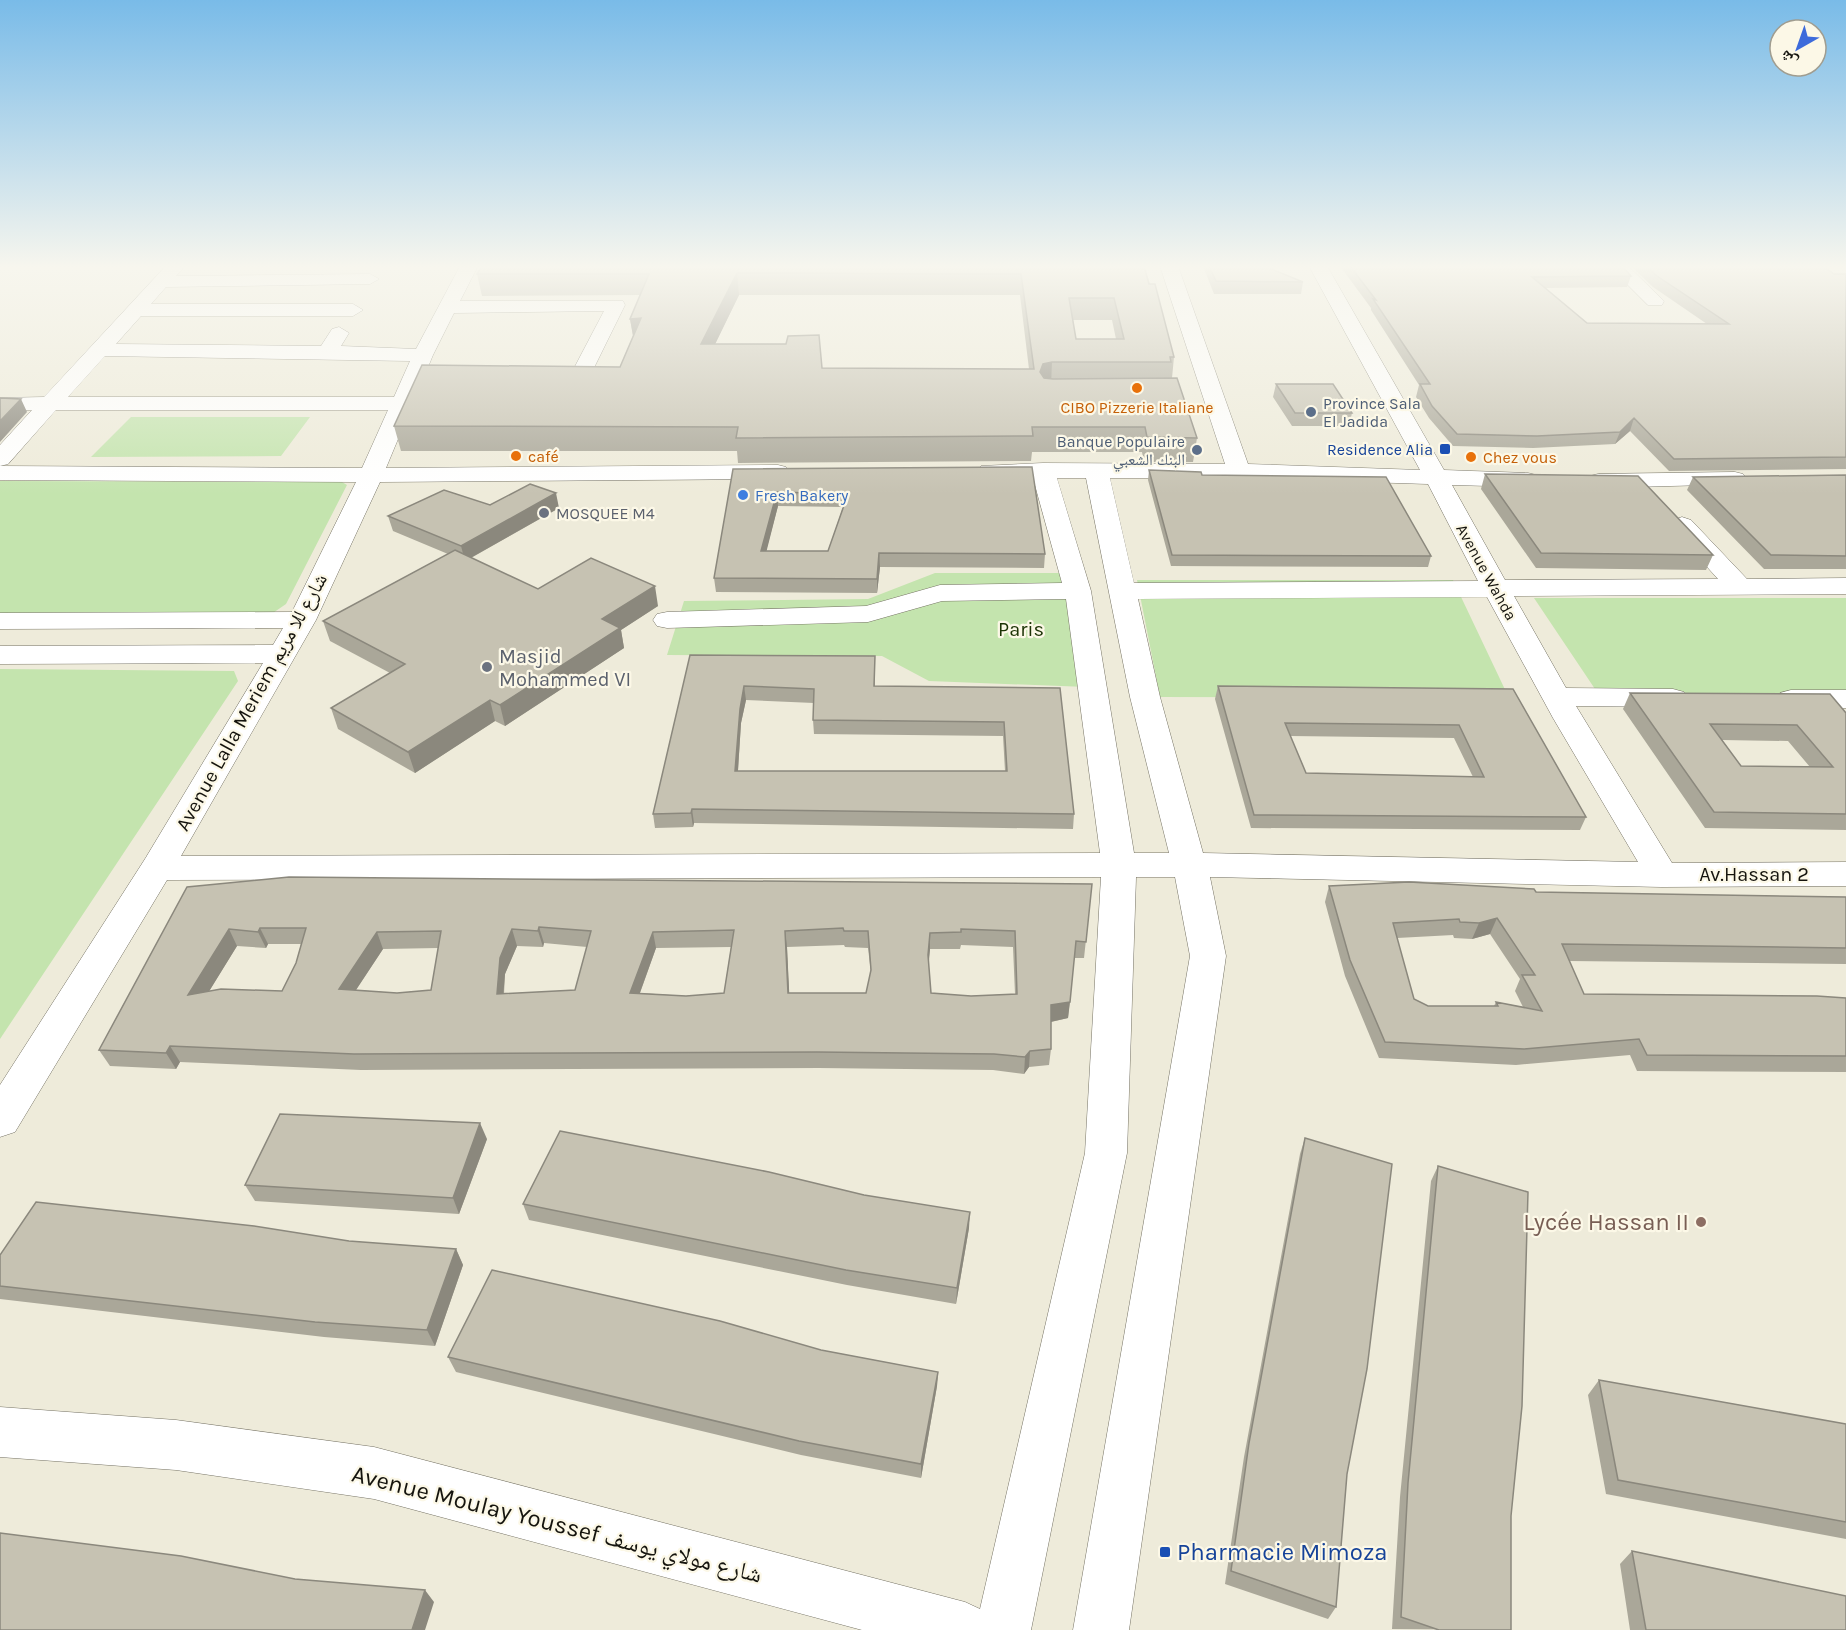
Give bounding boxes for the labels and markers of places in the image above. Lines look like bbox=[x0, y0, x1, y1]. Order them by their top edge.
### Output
marker: CIBO Pizzerie Italiane bbox=[1130, 381, 1144, 395]
place label: Province Sala El Jadida bbox=[1323, 394, 1421, 431]
place label: CIBO Pizzerie Italiane bbox=[1060, 398, 1214, 417]
marker: Province Sala El Jadida bbox=[1304, 405, 1318, 419]
place label: Banque Populaire البنك الشعبي bbox=[1057, 432, 1185, 472]
place label: Residence Alia bbox=[1327, 440, 1433, 459]
marker: Residence Alia bbox=[1438, 442, 1452, 456]
marker: Banque Populaire البنك الشعبي bbox=[1190, 443, 1204, 457]
place label: café bbox=[528, 447, 559, 466]
place label: Chez vous bbox=[1483, 448, 1557, 467]
marker: café bbox=[509, 449, 523, 463]
marker: Chez vous bbox=[1464, 450, 1478, 464]
place label: Fresh Bakery bbox=[755, 486, 849, 505]
marker: Fresh Bakery bbox=[736, 488, 750, 502]
place label: MOSQUEE M4 bbox=[556, 504, 655, 523]
marker: MOSQUEE M4 bbox=[537, 506, 551, 520]
place label: Masjid Mohammed VI bbox=[499, 645, 631, 691]
marker: Masjid Mohammed VI bbox=[480, 660, 494, 674]
place label: Lycée Hassan II bbox=[1523, 1208, 1689, 1236]
marker: Lycée Hassan II bbox=[1694, 1215, 1708, 1229]
place label: Pharmacie Mimoza bbox=[1177, 1538, 1388, 1566]
marker: Pharmacie Mimoza bbox=[1158, 1545, 1172, 1559]

